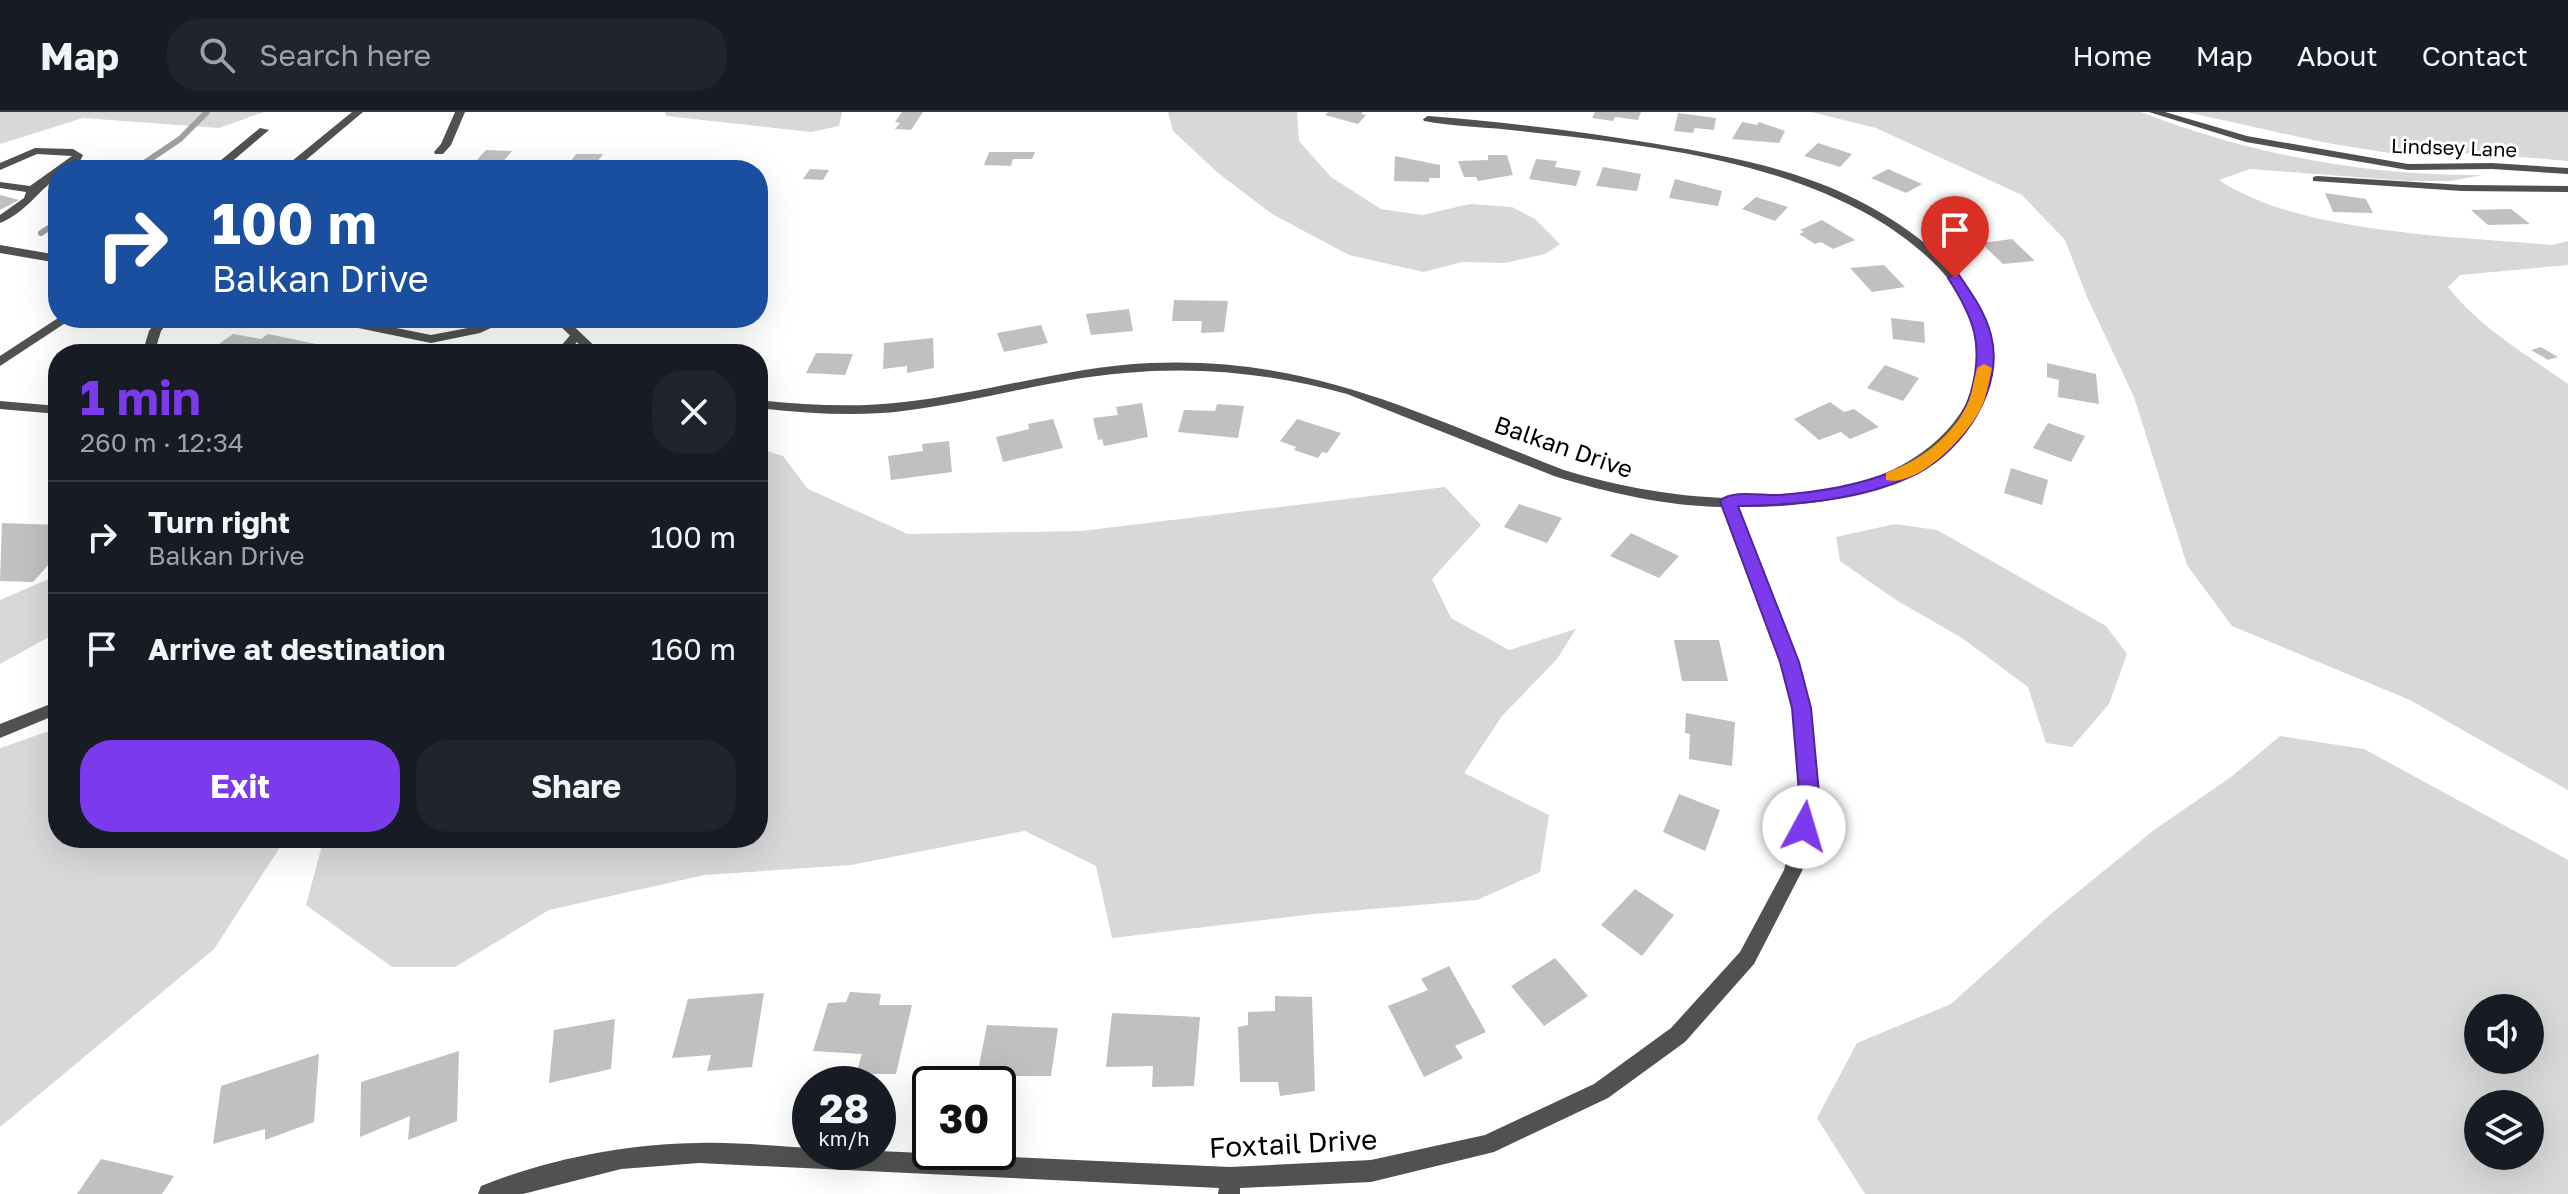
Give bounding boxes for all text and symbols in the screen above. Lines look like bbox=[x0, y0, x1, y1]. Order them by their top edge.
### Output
search box bbox=[167, 19, 727, 91]
text: Map bbox=[40, 33, 119, 78]
icon: search bbox=[195, 33, 239, 77]
text: Search here bbox=[259, 37, 431, 73]
text: Home bbox=[2073, 39, 2152, 72]
text: Map bbox=[2196, 39, 2253, 72]
text: About bbox=[2297, 39, 2378, 72]
text: Contact bbox=[2422, 39, 2528, 72]
street label: Lindsey Lane bbox=[2391, 133, 2517, 161]
text: 100 m bbox=[212, 189, 377, 256]
icon: right bbox=[80, 192, 184, 296]
pin bbox=[1921, 196, 1989, 278]
icon: arrive bbox=[1933, 208, 1977, 252]
text: Balkan Drive bbox=[212, 257, 429, 300]
text: 1 min bbox=[80, 368, 201, 426]
button: close bbox=[652, 370, 736, 454]
street label: Balkan Drive bbox=[1491, 409, 1637, 483]
text: 260 m · 12:34 bbox=[80, 427, 244, 458]
text: Turn right bbox=[148, 504, 290, 540]
icon: right bbox=[80, 515, 124, 559]
text: 100 m bbox=[650, 519, 736, 555]
text: Balkan Drive bbox=[148, 540, 304, 571]
icon: arrive bbox=[80, 627, 124, 671]
text: Arrive at destination bbox=[148, 631, 445, 667]
text: 160 m bbox=[651, 631, 736, 667]
button: Exit bbox=[80, 740, 400, 832]
button: Share bbox=[416, 740, 736, 832]
position arrow bbox=[1762, 785, 1846, 869]
map controls bbox=[2464, 994, 2544, 1170]
button: sound bbox=[2464, 994, 2544, 1074]
speed limit sign: 30 bbox=[912, 1066, 1016, 1170]
text: 28 bbox=[819, 1084, 869, 1132]
button: layers bbox=[2464, 1090, 2544, 1170]
street label: Foxtail Drive bbox=[1208, 1122, 1378, 1164]
text: km/h bbox=[819, 1126, 869, 1150]

